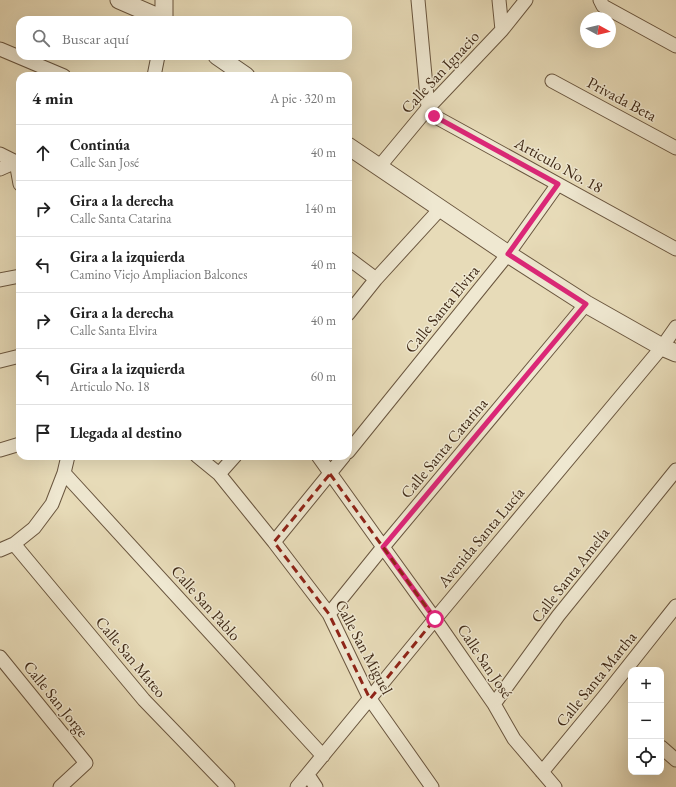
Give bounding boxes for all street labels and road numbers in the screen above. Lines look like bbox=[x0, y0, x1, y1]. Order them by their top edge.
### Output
street label: Calle San Ignacio bbox=[396, 26, 484, 118]
street label: Privada Beta bbox=[584, 72, 661, 126]
street label: Articulo No. 18 bbox=[510, 132, 607, 198]
street label: Calle Santa Elvira bbox=[400, 260, 484, 357]
street label: Calle Santa Catarina bbox=[396, 393, 493, 503]
street label: Avenida Santa Lucía bbox=[432, 482, 529, 592]
street label: Calle Santa Amelía bbox=[526, 522, 614, 627]
street label: Calle San Pablo bbox=[167, 561, 245, 645]
street label: Calle San Miguel bbox=[330, 596, 398, 698]
street label: Calle San Mateo bbox=[91, 612, 171, 702]
street label: Calle San José bbox=[452, 620, 518, 702]
street label: Calle Santa Martha bbox=[551, 626, 641, 731]
street label: Calle San Jorge bbox=[19, 657, 93, 741]

